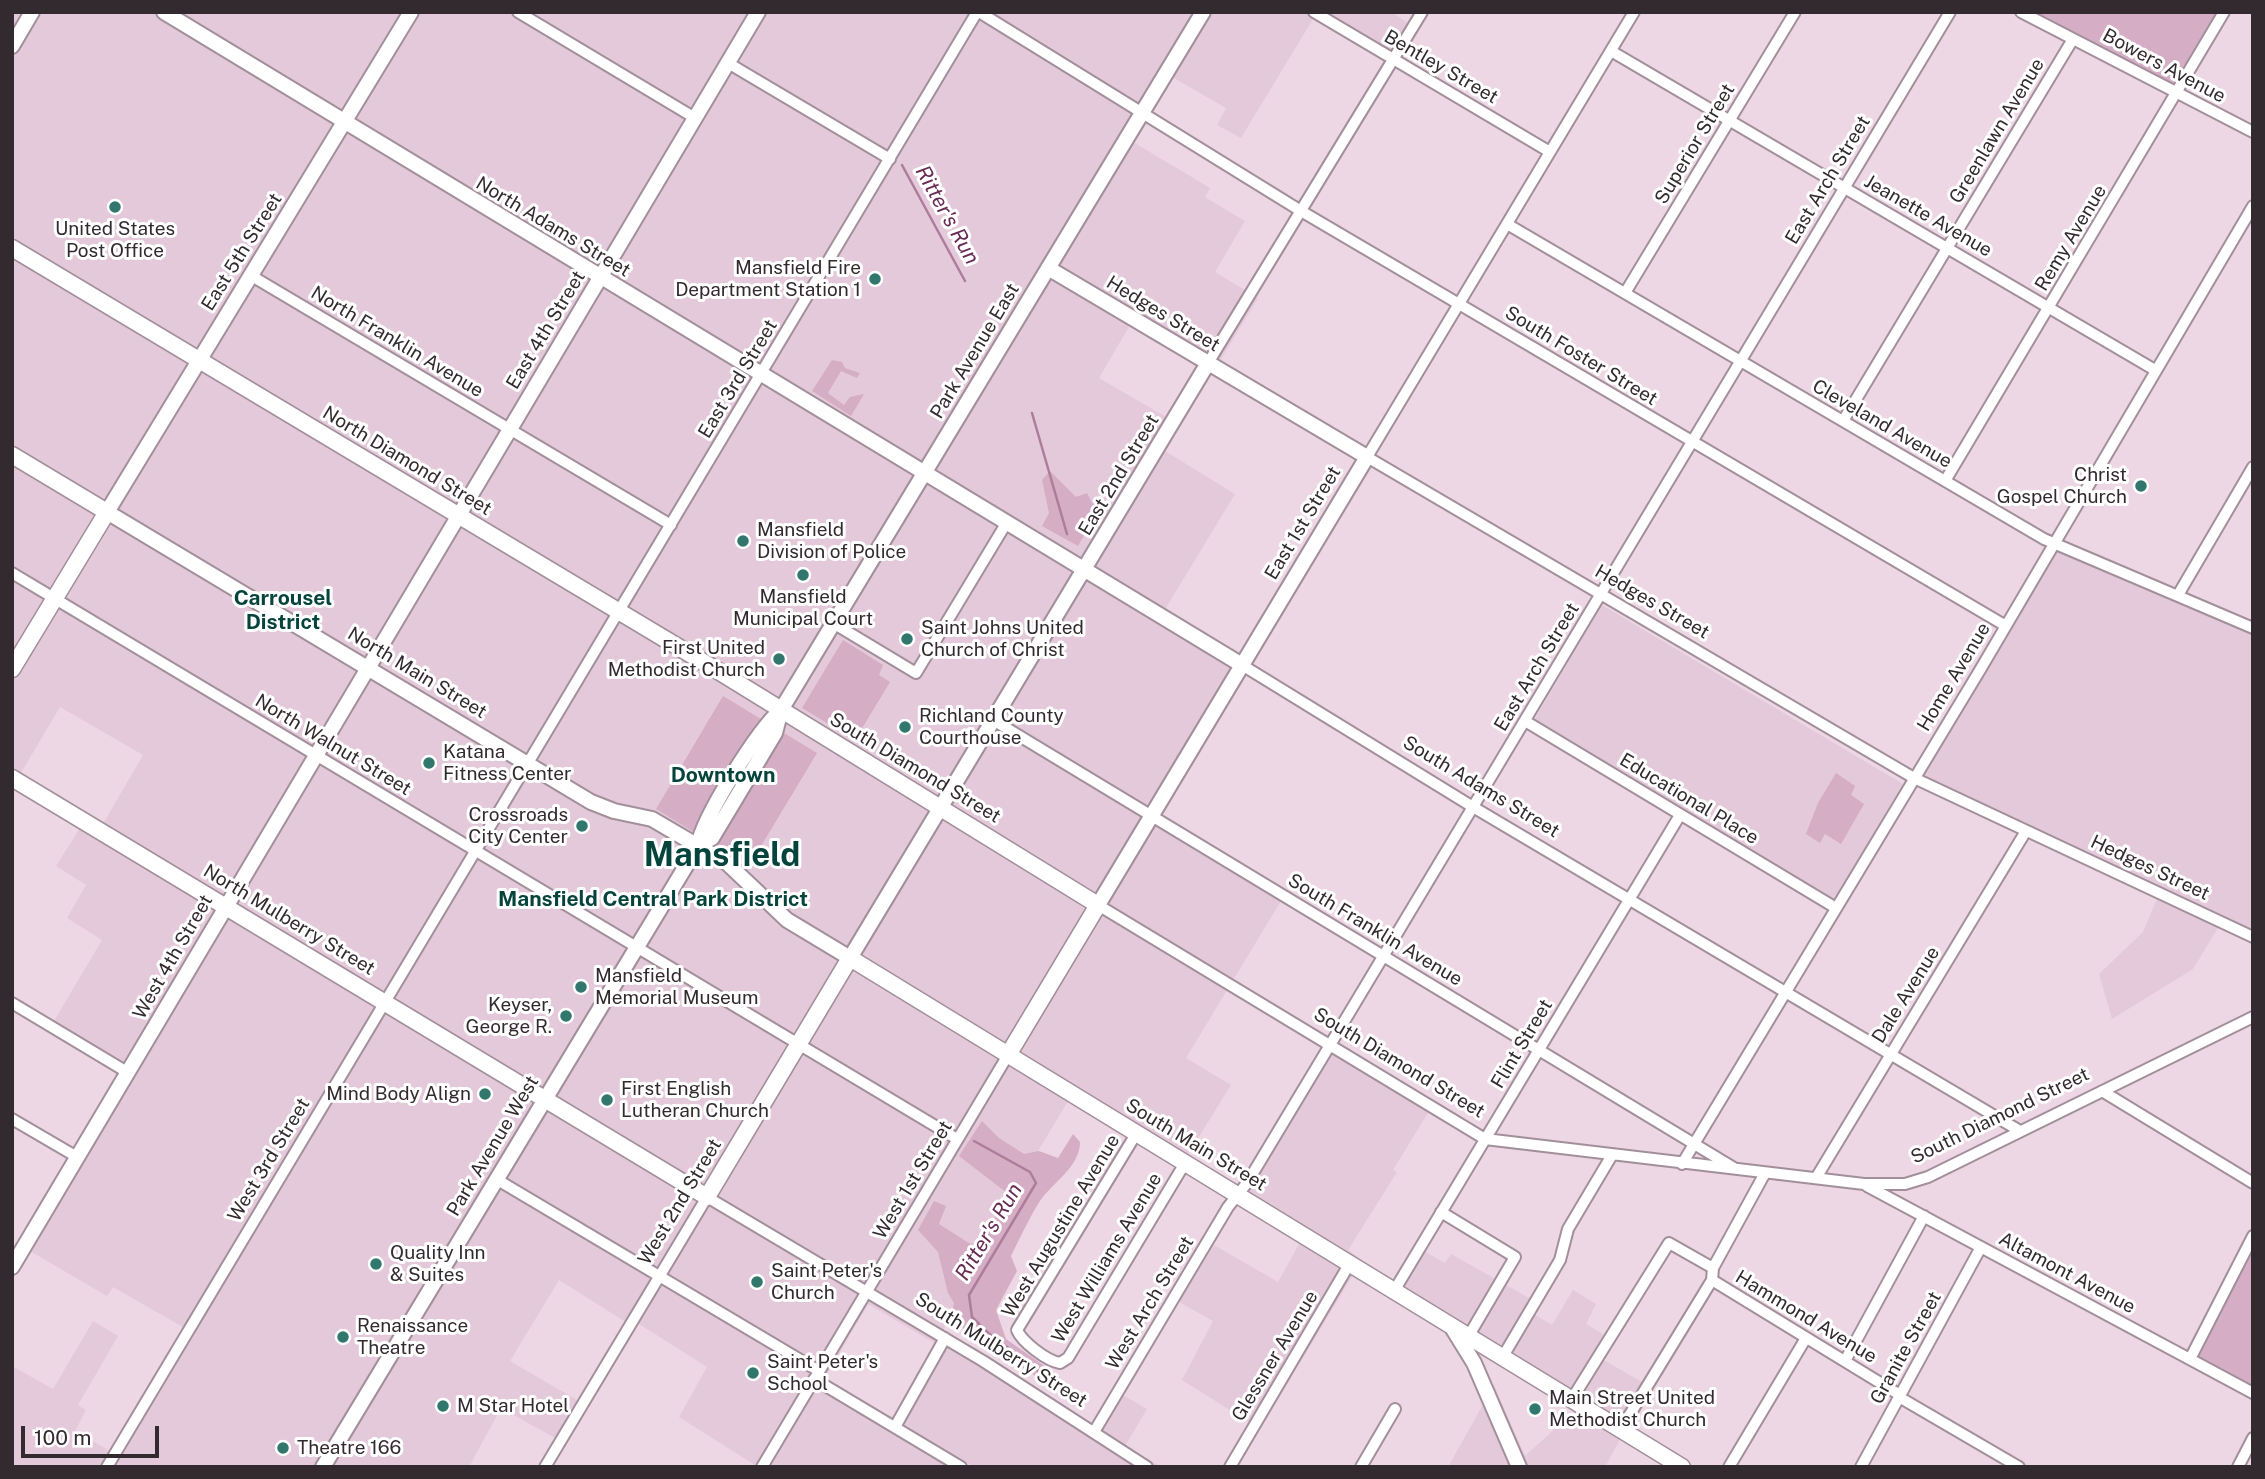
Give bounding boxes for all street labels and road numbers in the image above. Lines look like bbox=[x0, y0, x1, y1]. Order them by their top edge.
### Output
street label: Bowers Avenue bbox=[2099, 24, 2229, 108]
street label: Bentley Street bbox=[1380, 25, 1502, 109]
street label: Greenlawn Avenue bbox=[1945, 54, 2049, 208]
street label: Superior Street bbox=[1650, 80, 1740, 208]
street label: East Arch Street bbox=[1781, 112, 1875, 248]
street label: Jeanette Avenue bbox=[1860, 170, 1996, 262]
street label: North Adams Street bbox=[472, 172, 634, 282]
street label: Remy Avenue bbox=[2030, 181, 2112, 295]
street label: East 5th Street bbox=[197, 189, 287, 315]
street label: East 4th Street bbox=[502, 267, 590, 393]
street label: Hedges Street bbox=[1102, 271, 1224, 357]
street label: Park Avenue East bbox=[926, 279, 1024, 423]
street label: North Franklin Avenue bbox=[307, 282, 487, 402]
street label: South Foster Street bbox=[1501, 301, 1661, 411]
street label: East 3rd Street bbox=[694, 316, 782, 442]
street label: Cleveland Avenue bbox=[1808, 375, 1956, 473]
street label: North Diamond Street bbox=[318, 402, 496, 520]
street label: East 2nd Street bbox=[1074, 410, 1164, 540]
street label: East 1st Street bbox=[1260, 462, 1346, 584]
street label: Hedges Street bbox=[1591, 560, 1713, 644]
street label: East Arch Street bbox=[1490, 599, 1584, 735]
street label: Home Avenue bbox=[1913, 619, 1995, 735]
street label: North Main Street bbox=[343, 622, 491, 724]
street label: North Walnut Street bbox=[251, 689, 415, 801]
street label: South Diamond Street bbox=[825, 708, 1005, 828]
street label: South Adams Street bbox=[1399, 731, 1563, 843]
street label: Educational Place bbox=[1615, 748, 1763, 850]
street label: Hedges Street bbox=[2087, 831, 2213, 905]
street label: North Mulberry Street bbox=[199, 860, 379, 980]
street label: South Franklin Avenue bbox=[1284, 869, 1466, 991]
street label: West 4th Street bbox=[128, 891, 218, 1023]
street label: Dale Avenue bbox=[1867, 942, 1945, 1048]
street label: Flint Street bbox=[1487, 995, 1557, 1093]
street label: South Diamond Street bbox=[1309, 1003, 1489, 1123]
street label: South Diamond Street bbox=[1907, 1063, 2093, 1169]
street label: Park Avenue West bbox=[442, 1072, 544, 1220]
street label: West 3rd Street bbox=[223, 1094, 315, 1226]
street label: South Main Street bbox=[1121, 1094, 1271, 1196]
street label: West 1st Street bbox=[869, 1117, 957, 1243]
street label: West Augustine Avenue bbox=[997, 1130, 1125, 1322]
street label: West 2nd Street bbox=[633, 1135, 727, 1269]
street label: West Williams Avenue bbox=[1047, 1169, 1167, 1347]
street label: Altamont Avenue bbox=[1995, 1227, 2139, 1319]
street label: West Arch Street bbox=[1101, 1232, 1199, 1374]
street label: Hammond Avenue bbox=[1731, 1266, 1881, 1368]
street label: Glessner Avenue bbox=[1227, 1287, 1323, 1425]
street label: South Mulberry Street bbox=[911, 1288, 1091, 1412]
street label: Granite Street bbox=[1866, 1288, 1946, 1408]

